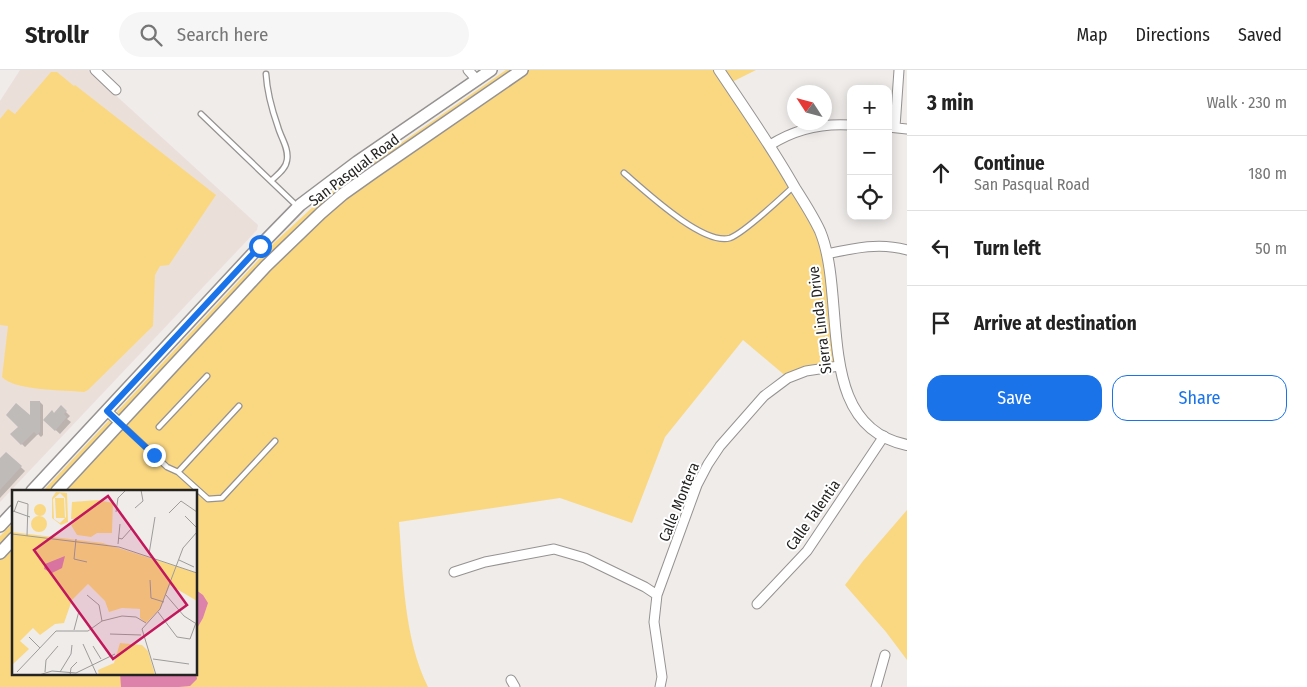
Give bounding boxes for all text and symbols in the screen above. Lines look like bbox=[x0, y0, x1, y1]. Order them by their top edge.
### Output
search box bbox=[119, 12, 469, 57]
text: Strollr bbox=[25, 21, 89, 49]
icon: search bbox=[137, 21, 165, 49]
text: Search here bbox=[177, 23, 268, 46]
text: Map bbox=[1076, 24, 1108, 46]
text: Directions bbox=[1136, 24, 1210, 46]
text: Saved bbox=[1238, 24, 1282, 46]
north arrow bbox=[787, 85, 832, 130]
map controls bbox=[847, 85, 892, 220]
button: + bbox=[847, 85, 892, 130]
text: 3 min bbox=[927, 90, 974, 116]
text: Walk · 230 m bbox=[1207, 93, 1287, 112]
street label: San Pasqual Road bbox=[305, 130, 403, 210]
button: − bbox=[847, 130, 892, 175]
text: Continue bbox=[974, 152, 1045, 175]
icon: ahead bbox=[927, 159, 955, 187]
text: 180 m bbox=[1248, 164, 1287, 183]
button: locate bbox=[847, 175, 892, 220]
text: San Pasqual Road bbox=[974, 175, 1090, 194]
icon: left bbox=[927, 234, 955, 262]
route start bbox=[249, 235, 272, 258]
text: Turn left bbox=[974, 237, 1041, 260]
text: 50 m bbox=[1255, 239, 1287, 258]
street label: Sierra Linda Drive bbox=[804, 265, 836, 375]
icon: arrive bbox=[927, 309, 955, 337]
text: Arrive at destination bbox=[974, 312, 1137, 335]
button: Save bbox=[927, 375, 1102, 421]
button: Share bbox=[1112, 375, 1287, 421]
route end bbox=[143, 444, 166, 467]
street label: Calle Montera bbox=[655, 460, 703, 544]
street label: Calle Talentia bbox=[782, 476, 844, 554]
inset map bbox=[12, 490, 198, 674]

